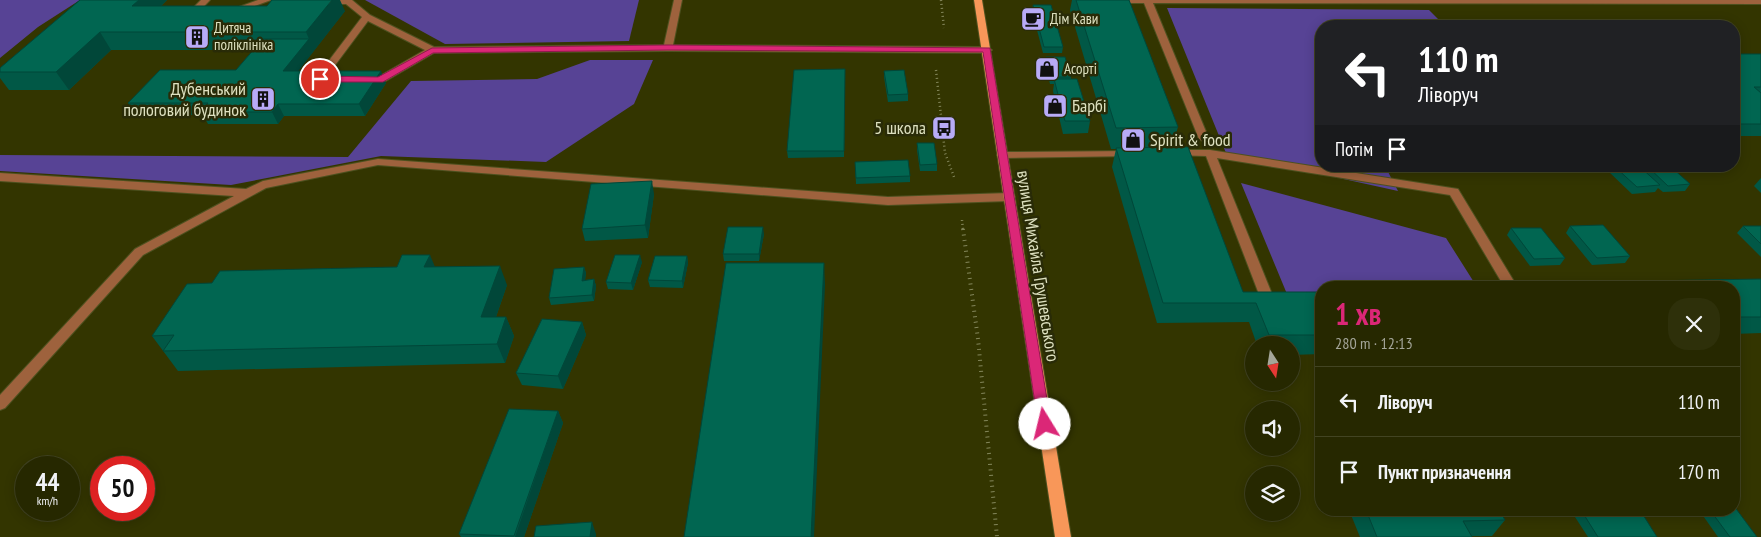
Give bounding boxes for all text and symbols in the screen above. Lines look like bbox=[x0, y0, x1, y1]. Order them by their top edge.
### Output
cafe icon: Дім Кави bbox=[1020, 6, 1046, 32]
place label: Дім Кави bbox=[1050, 9, 1098, 28]
place label: Дитяча поліклініка bbox=[214, 18, 273, 54]
building icon: Дитяча поліклініка bbox=[184, 24, 210, 50]
text: 110 m bbox=[1418, 36, 1499, 82]
icon: left bbox=[1335, 40, 1400, 105]
shop icon: Асорті bbox=[1034, 56, 1060, 82]
pin bbox=[299, 58, 341, 100]
place label: Асорті bbox=[1064, 59, 1097, 78]
icon: arrive bbox=[306, 65, 334, 93]
place label: Дубенський пологовий будинок bbox=[123, 77, 246, 121]
text: Ліворуч bbox=[1418, 80, 1479, 108]
building icon: Дубенський пологовий будинок bbox=[250, 86, 276, 112]
shop icon: Барбі bbox=[1042, 93, 1068, 119]
place label: Барбі bbox=[1072, 94, 1107, 117]
bus stop icon: 5 школа bbox=[931, 115, 957, 141]
place label: 5 школа bbox=[874, 116, 926, 139]
shop icon: Spirit & food bbox=[1120, 127, 1146, 153]
place label: Spirit & food bbox=[1150, 128, 1231, 151]
icon: arrive bbox=[1383, 135, 1411, 163]
text: Потім bbox=[1335, 137, 1373, 161]
street label: вулиця Михайла Грушевського bbox=[1012, 169, 1065, 363]
text: 1 хв bbox=[1335, 294, 1381, 333]
button: close bbox=[1668, 298, 1720, 350]
text: 280 m · 12:13 bbox=[1335, 333, 1413, 353]
north arrow bbox=[1245, 336, 1300, 391]
map controls bbox=[1245, 336, 1300, 521]
icon: left bbox=[1335, 388, 1363, 416]
text: Ліворуч bbox=[1378, 390, 1432, 414]
text: 110 m bbox=[1678, 390, 1720, 414]
position arrow bbox=[1018, 397, 1070, 449]
button: sound bbox=[1245, 401, 1300, 456]
speed limit sign: 50 bbox=[90, 456, 155, 521]
icon: arrive bbox=[1335, 458, 1363, 486]
text: Пункт призначення bbox=[1378, 460, 1511, 484]
text: 170 m bbox=[1678, 460, 1720, 484]
text: 44 bbox=[36, 466, 59, 498]
button: layers bbox=[1245, 466, 1300, 521]
text: km/h bbox=[37, 493, 58, 508]

